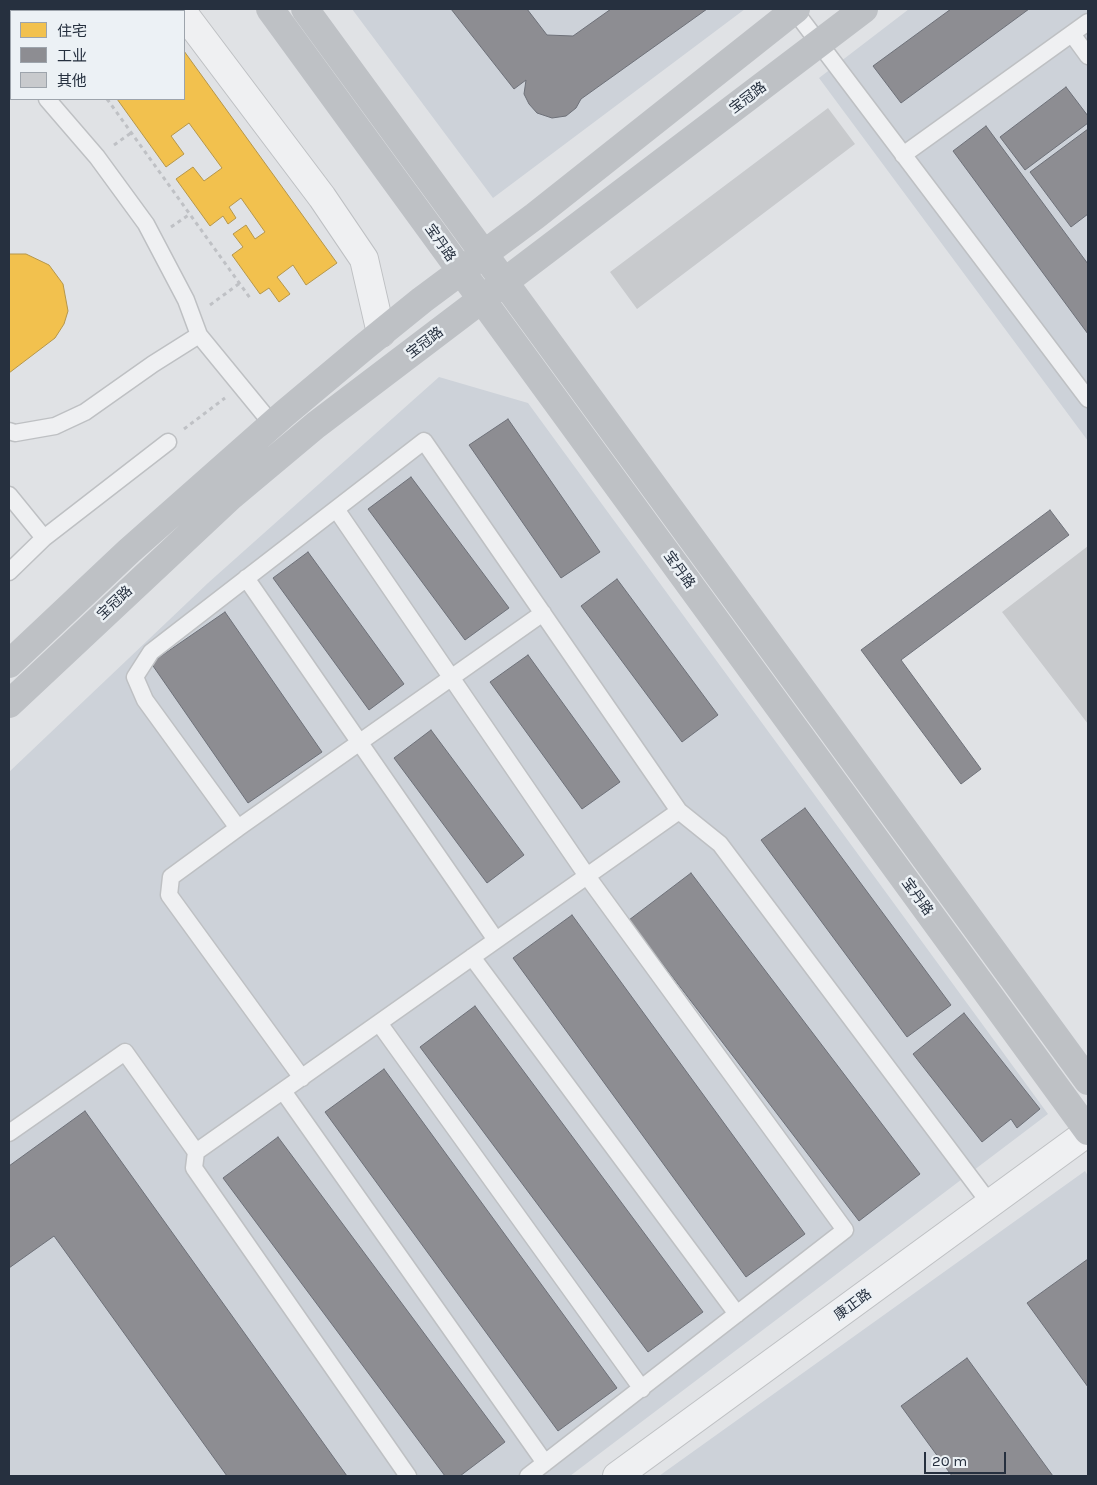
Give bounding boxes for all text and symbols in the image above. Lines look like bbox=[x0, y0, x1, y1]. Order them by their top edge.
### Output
legend bbox=[10, 10, 185, 100]
text: 住宅 bbox=[57, 22, 87, 40]
text: 工业 bbox=[57, 47, 87, 65]
text: 其他 bbox=[57, 72, 87, 90]
street label: 宝冠路 bbox=[726, 79, 770, 117]
street label: 宝丹路 bbox=[421, 221, 459, 265]
street label: 宝冠路 bbox=[403, 324, 447, 362]
street label: 宝丹路 bbox=[660, 548, 698, 592]
street label: 宝冠路 bbox=[94, 583, 136, 623]
street label: 宝丹路 bbox=[898, 875, 936, 919]
street label: 康正路 bbox=[831, 1286, 875, 1324]
scale bar bbox=[927, 1442, 1010, 1474]
text: 20 m bbox=[932, 1452, 967, 1470]

